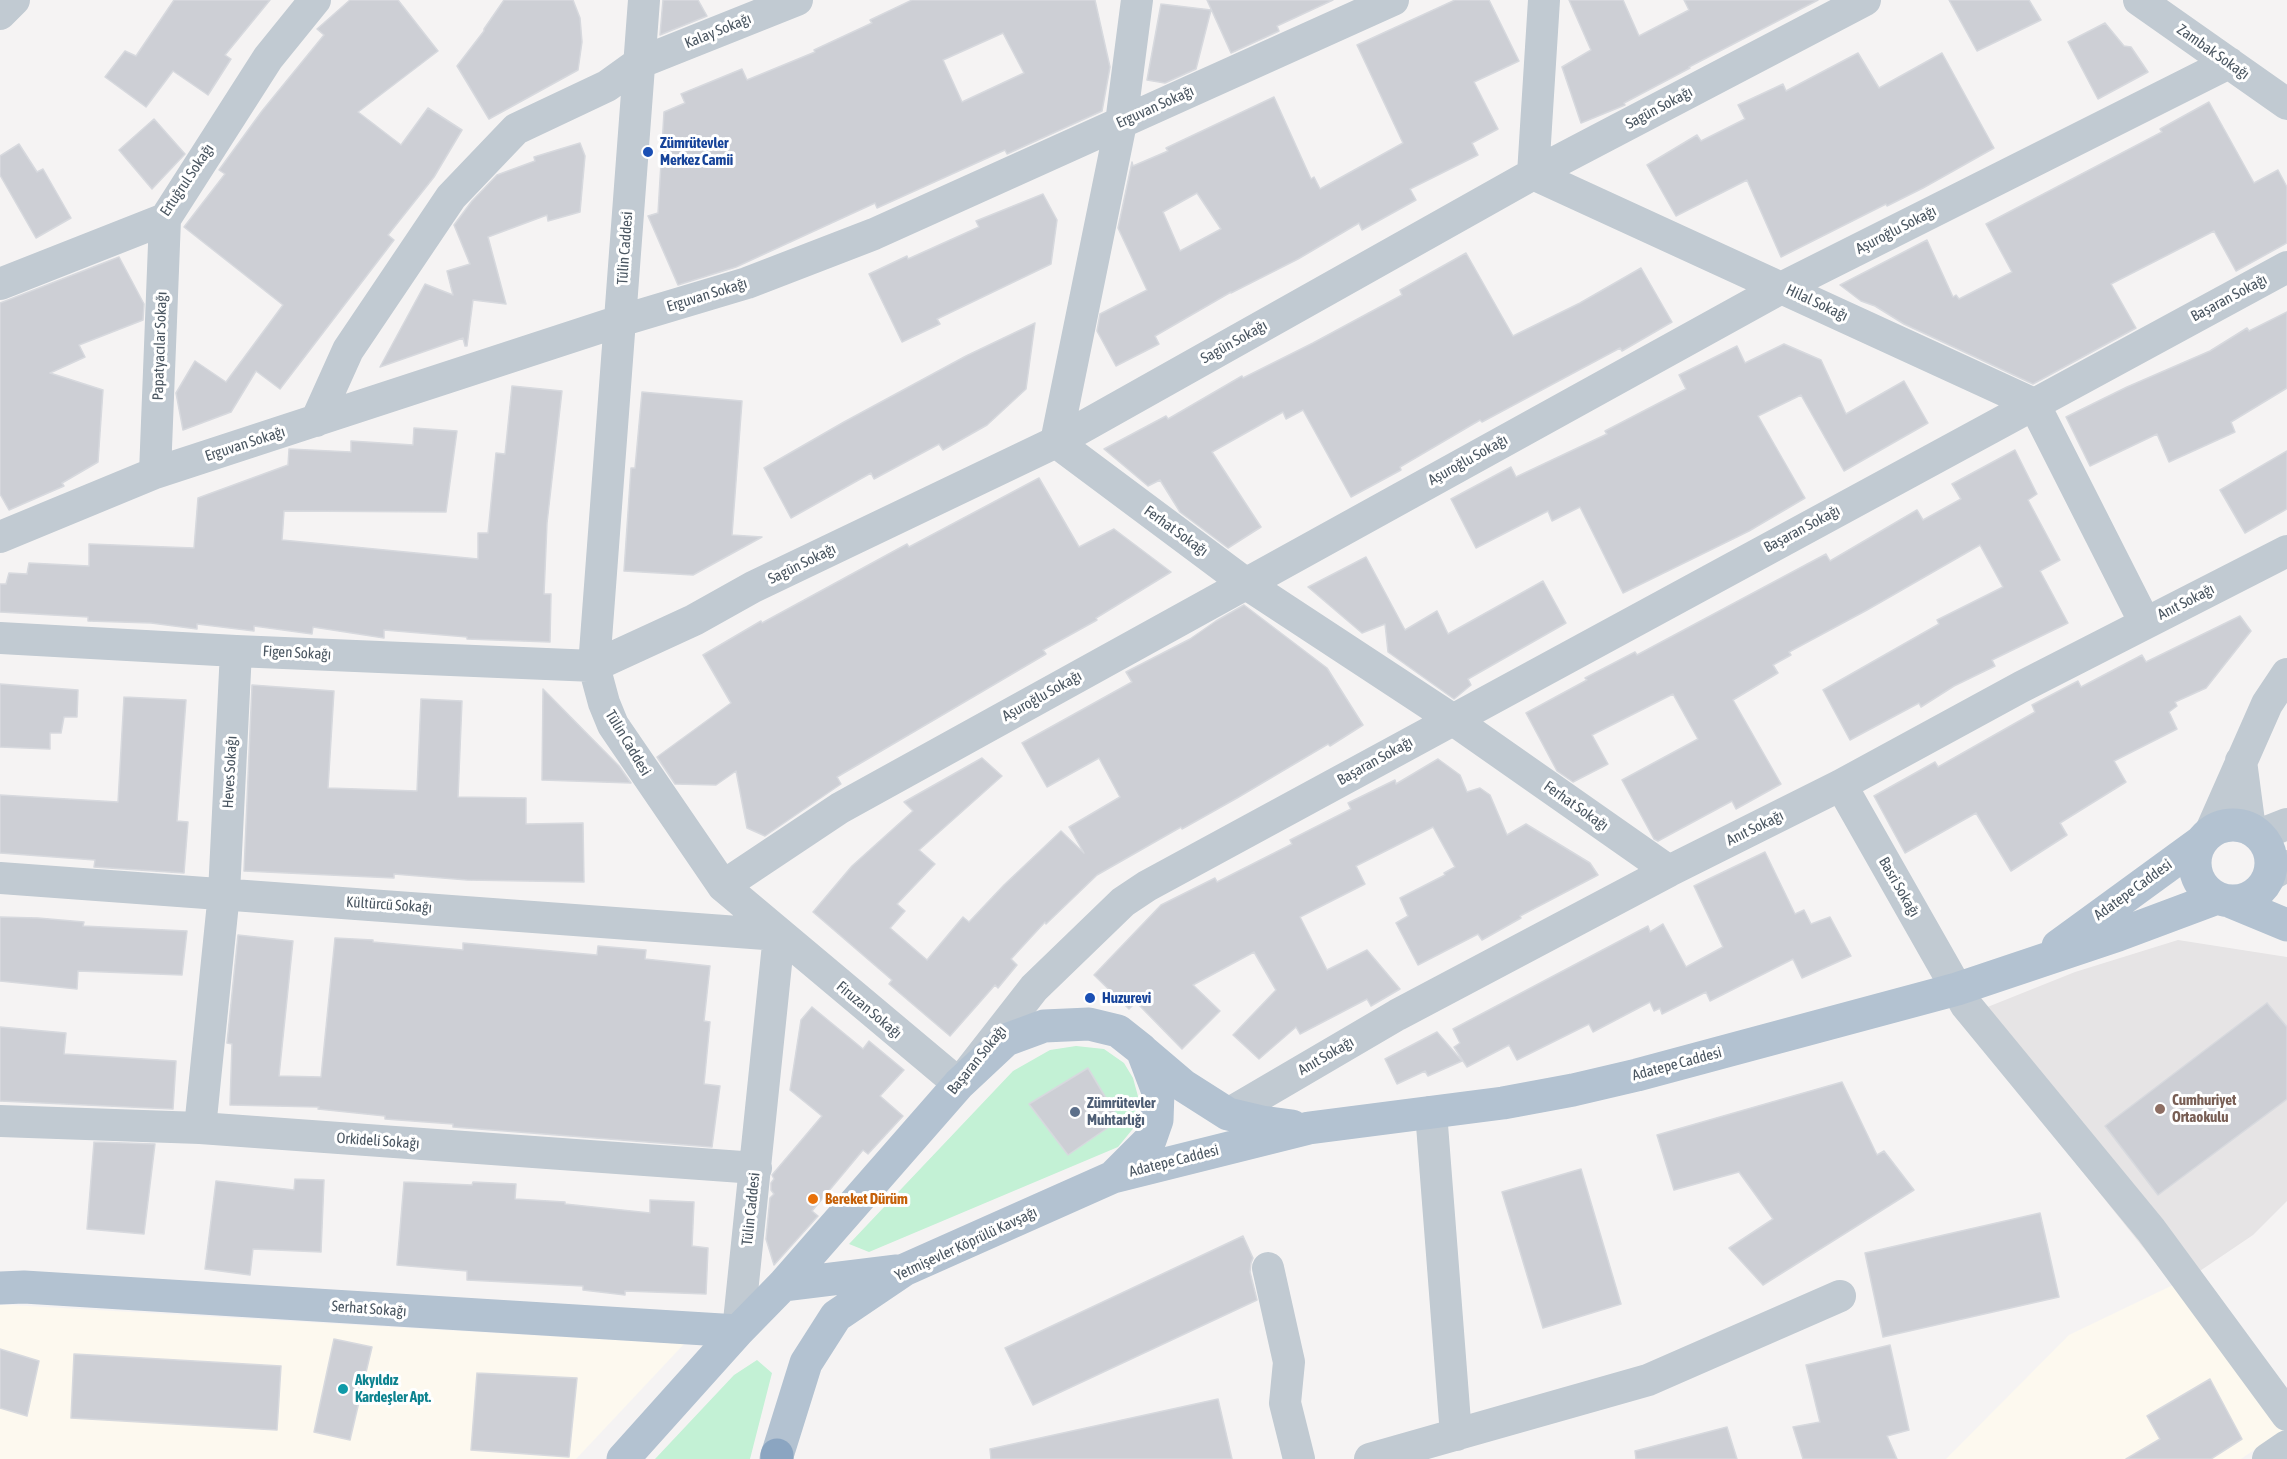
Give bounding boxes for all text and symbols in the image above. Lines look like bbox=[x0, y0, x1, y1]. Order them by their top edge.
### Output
street label: Kalay Sokağı bbox=[682, 10, 754, 52]
street label: Zambak Sokağı bbox=[2173, 21, 2253, 83]
street label: Erguvan Sokağı bbox=[1113, 82, 1197, 132]
street label: Sagün Sokağı bbox=[1622, 83, 1696, 133]
place label: Zümrütevler Merkez Camii bbox=[660, 134, 733, 169]
street label: Ertuğrul Sokağı bbox=[156, 140, 218, 220]
marker: Zümrütevler Merkez Camii bbox=[641, 145, 655, 159]
street label: Aşuroğlu Sokağı bbox=[1853, 202, 1939, 258]
street label: Tülin Caddesi bbox=[613, 211, 637, 285]
street label: Başaran Sokağı bbox=[2188, 270, 2270, 326]
street label: Erguvan Sokağı bbox=[665, 274, 749, 316]
street label: Hilal Sokağı bbox=[1783, 281, 1851, 325]
street label: Papatyacılar Sokağı bbox=[149, 291, 171, 401]
street label: Sagün Sokağı bbox=[1198, 316, 1270, 368]
street label: Erguvan Sokağı bbox=[203, 423, 287, 465]
street label: Aşuroğlu Sokağı bbox=[1425, 431, 1511, 489]
street label: Başaran Sokağı bbox=[1761, 501, 1843, 557]
street label: Ferhat Sokağı bbox=[1141, 502, 1211, 560]
street label: Sagün Sokağı bbox=[765, 540, 839, 588]
street label: Anıt Sokağı bbox=[2155, 580, 2217, 624]
street label: Figen Sokağı bbox=[262, 642, 332, 664]
street label: Aşuroğlu Sokağı bbox=[999, 667, 1085, 725]
street label: Tülin Caddesi bbox=[601, 707, 655, 779]
street label: Başaran Sokağı bbox=[1334, 733, 1416, 789]
street label: Heves Sokağı bbox=[219, 735, 241, 809]
street label: Ferhat Sokağı bbox=[1540, 777, 1612, 835]
street label: Anıt Sokağı bbox=[1724, 806, 1786, 850]
street label: Basri Sokağı bbox=[1875, 854, 1923, 920]
street label: Adatepe Caddesi bbox=[2091, 856, 2175, 924]
street label: Kültürcü Sokağı bbox=[345, 893, 433, 917]
street label: Firuzan Sokağı bbox=[833, 977, 905, 1043]
place label: Huzurevi bbox=[1102, 989, 1151, 1007]
marker: Huzurevi bbox=[1083, 991, 1097, 1005]
street label: Başaran Sokağı bbox=[944, 1022, 1010, 1098]
street label: Anıt Sokağı bbox=[1295, 1033, 1357, 1079]
street label: Adatepe Caddesi bbox=[1630, 1043, 1724, 1085]
place label: Cumhuriyet Ortaokulu bbox=[2172, 1091, 2236, 1126]
place label: Zümrütevler Muhtarlığı bbox=[1087, 1094, 1156, 1129]
marker: Cumhuriyet Ortaokulu bbox=[2153, 1102, 2167, 1116]
marker: Zümrütevler Muhtarlığı bbox=[1068, 1105, 1082, 1119]
street label: Orkideli Sokağı bbox=[336, 1129, 420, 1153]
street label: Adatepe Caddesi bbox=[1127, 1141, 1221, 1181]
street label: Tülin Caddesi bbox=[738, 1172, 764, 1246]
place label: Bereket Dürüm bbox=[825, 1190, 908, 1208]
marker: Bereket Dürüm bbox=[806, 1192, 820, 1206]
street label: Yetmişevler Köprülü Kavşağı bbox=[892, 1203, 1040, 1285]
street label: Serhat Sokağı bbox=[331, 1297, 407, 1321]
place label: Akyıldız Kardeşler Apt. bbox=[355, 1371, 431, 1406]
marker: Akyıldız Kardeşler Apt. bbox=[336, 1382, 350, 1396]

